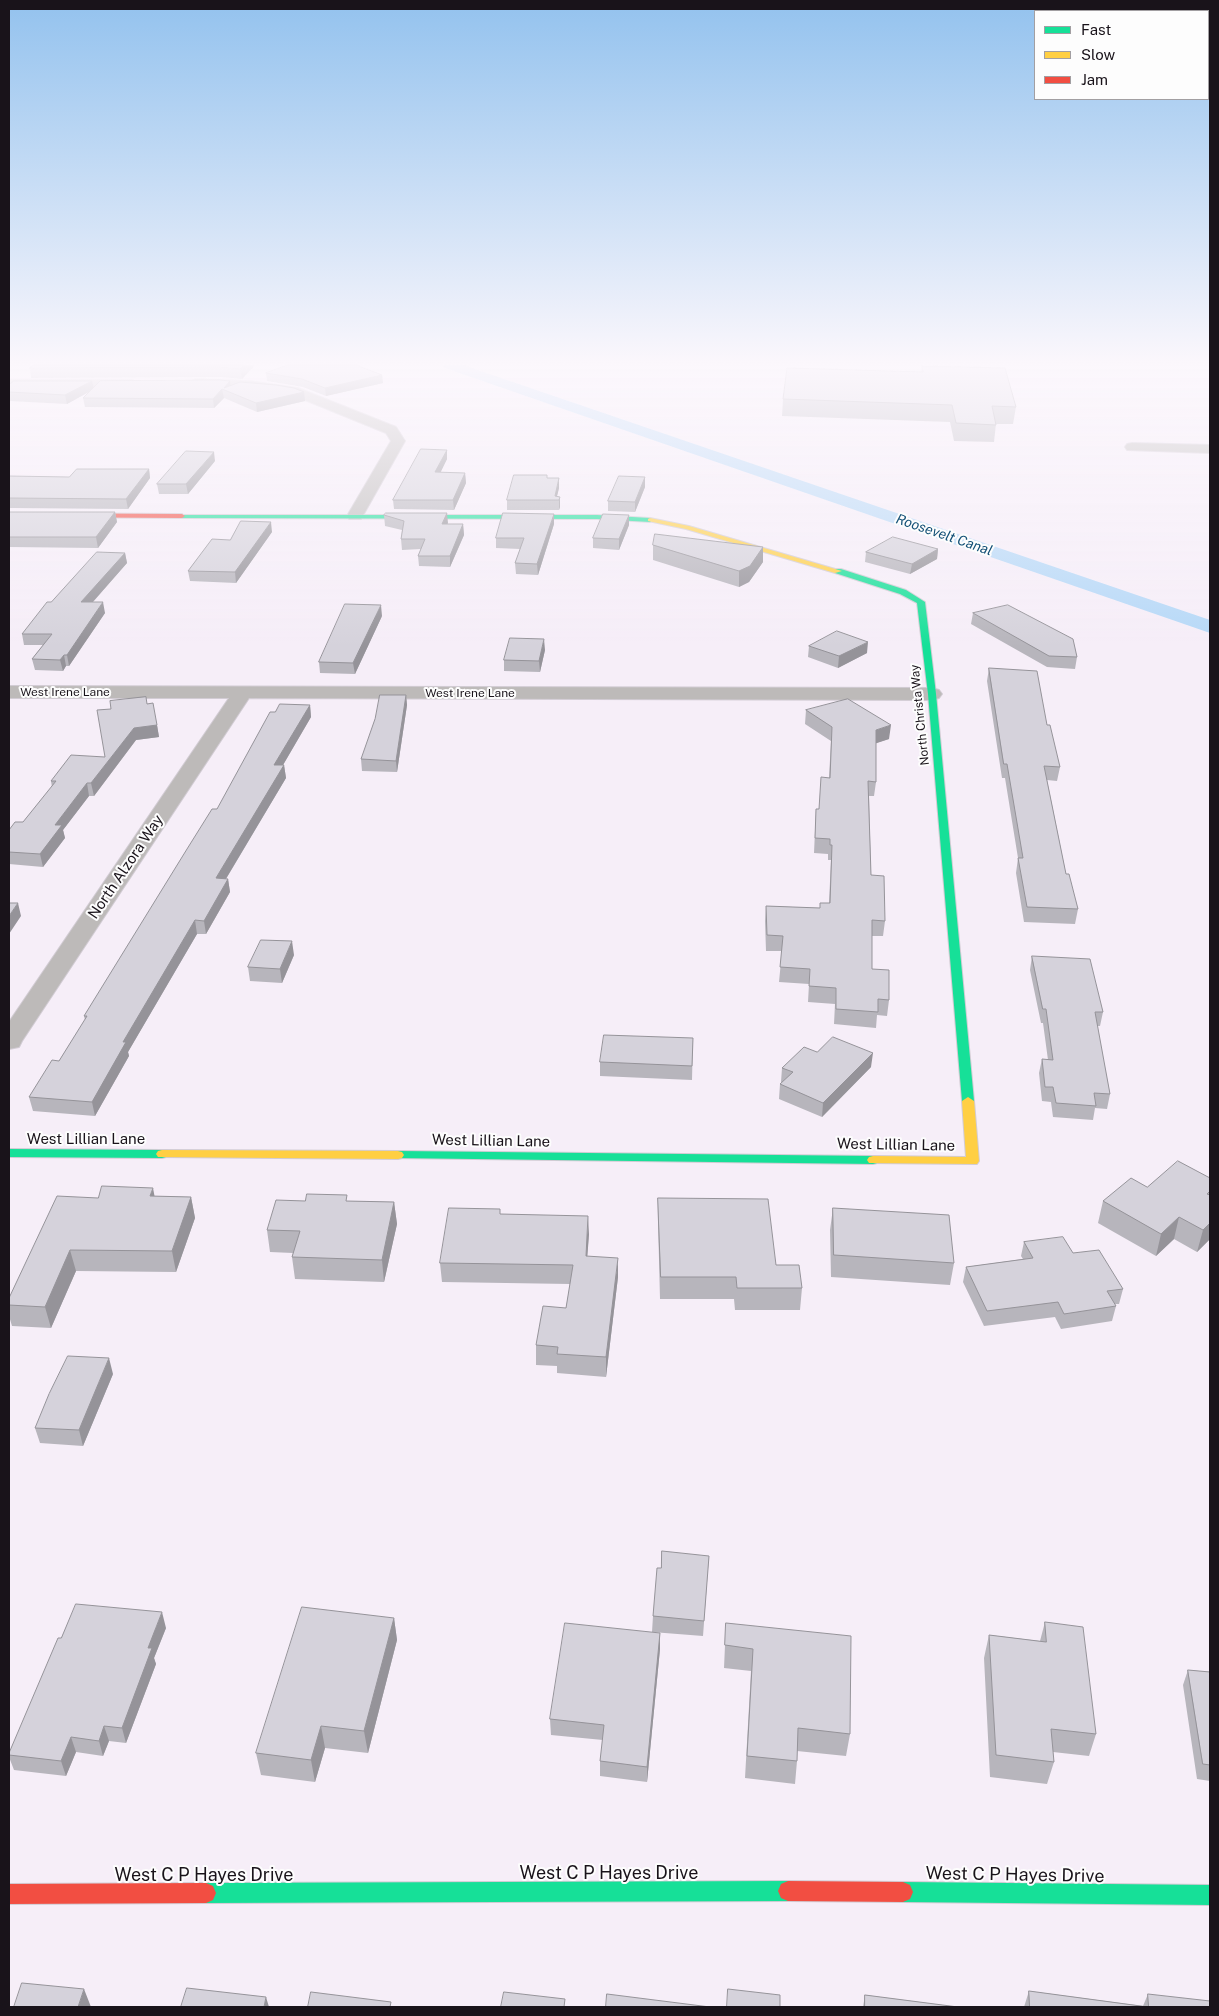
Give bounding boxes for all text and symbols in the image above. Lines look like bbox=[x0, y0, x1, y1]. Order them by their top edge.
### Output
legend bbox=[1034, 10, 1209, 100]
text: Fast bbox=[1081, 21, 1111, 38]
text: Slow bbox=[1081, 46, 1115, 63]
text: Jam bbox=[1081, 71, 1108, 88]
water label: Roosevelt Canal bbox=[894, 511, 994, 559]
street label: North Christa Way bbox=[908, 664, 932, 766]
street label: West Irene Lane bbox=[20, 685, 110, 699]
street label: West Irene Lane bbox=[425, 686, 515, 700]
street label: North Alzora Way bbox=[85, 812, 167, 922]
street label: West Lillian Lane bbox=[27, 1130, 145, 1148]
street label: West Lillian Lane bbox=[432, 1131, 550, 1151]
street label: West Lillian Lane bbox=[837, 1135, 955, 1155]
street label: West C P Hayes Drive bbox=[520, 1862, 698, 1884]
street label: West C P Hayes Drive bbox=[925, 1863, 1105, 1887]
street label: West C P Hayes Drive bbox=[115, 1864, 293, 1886]

